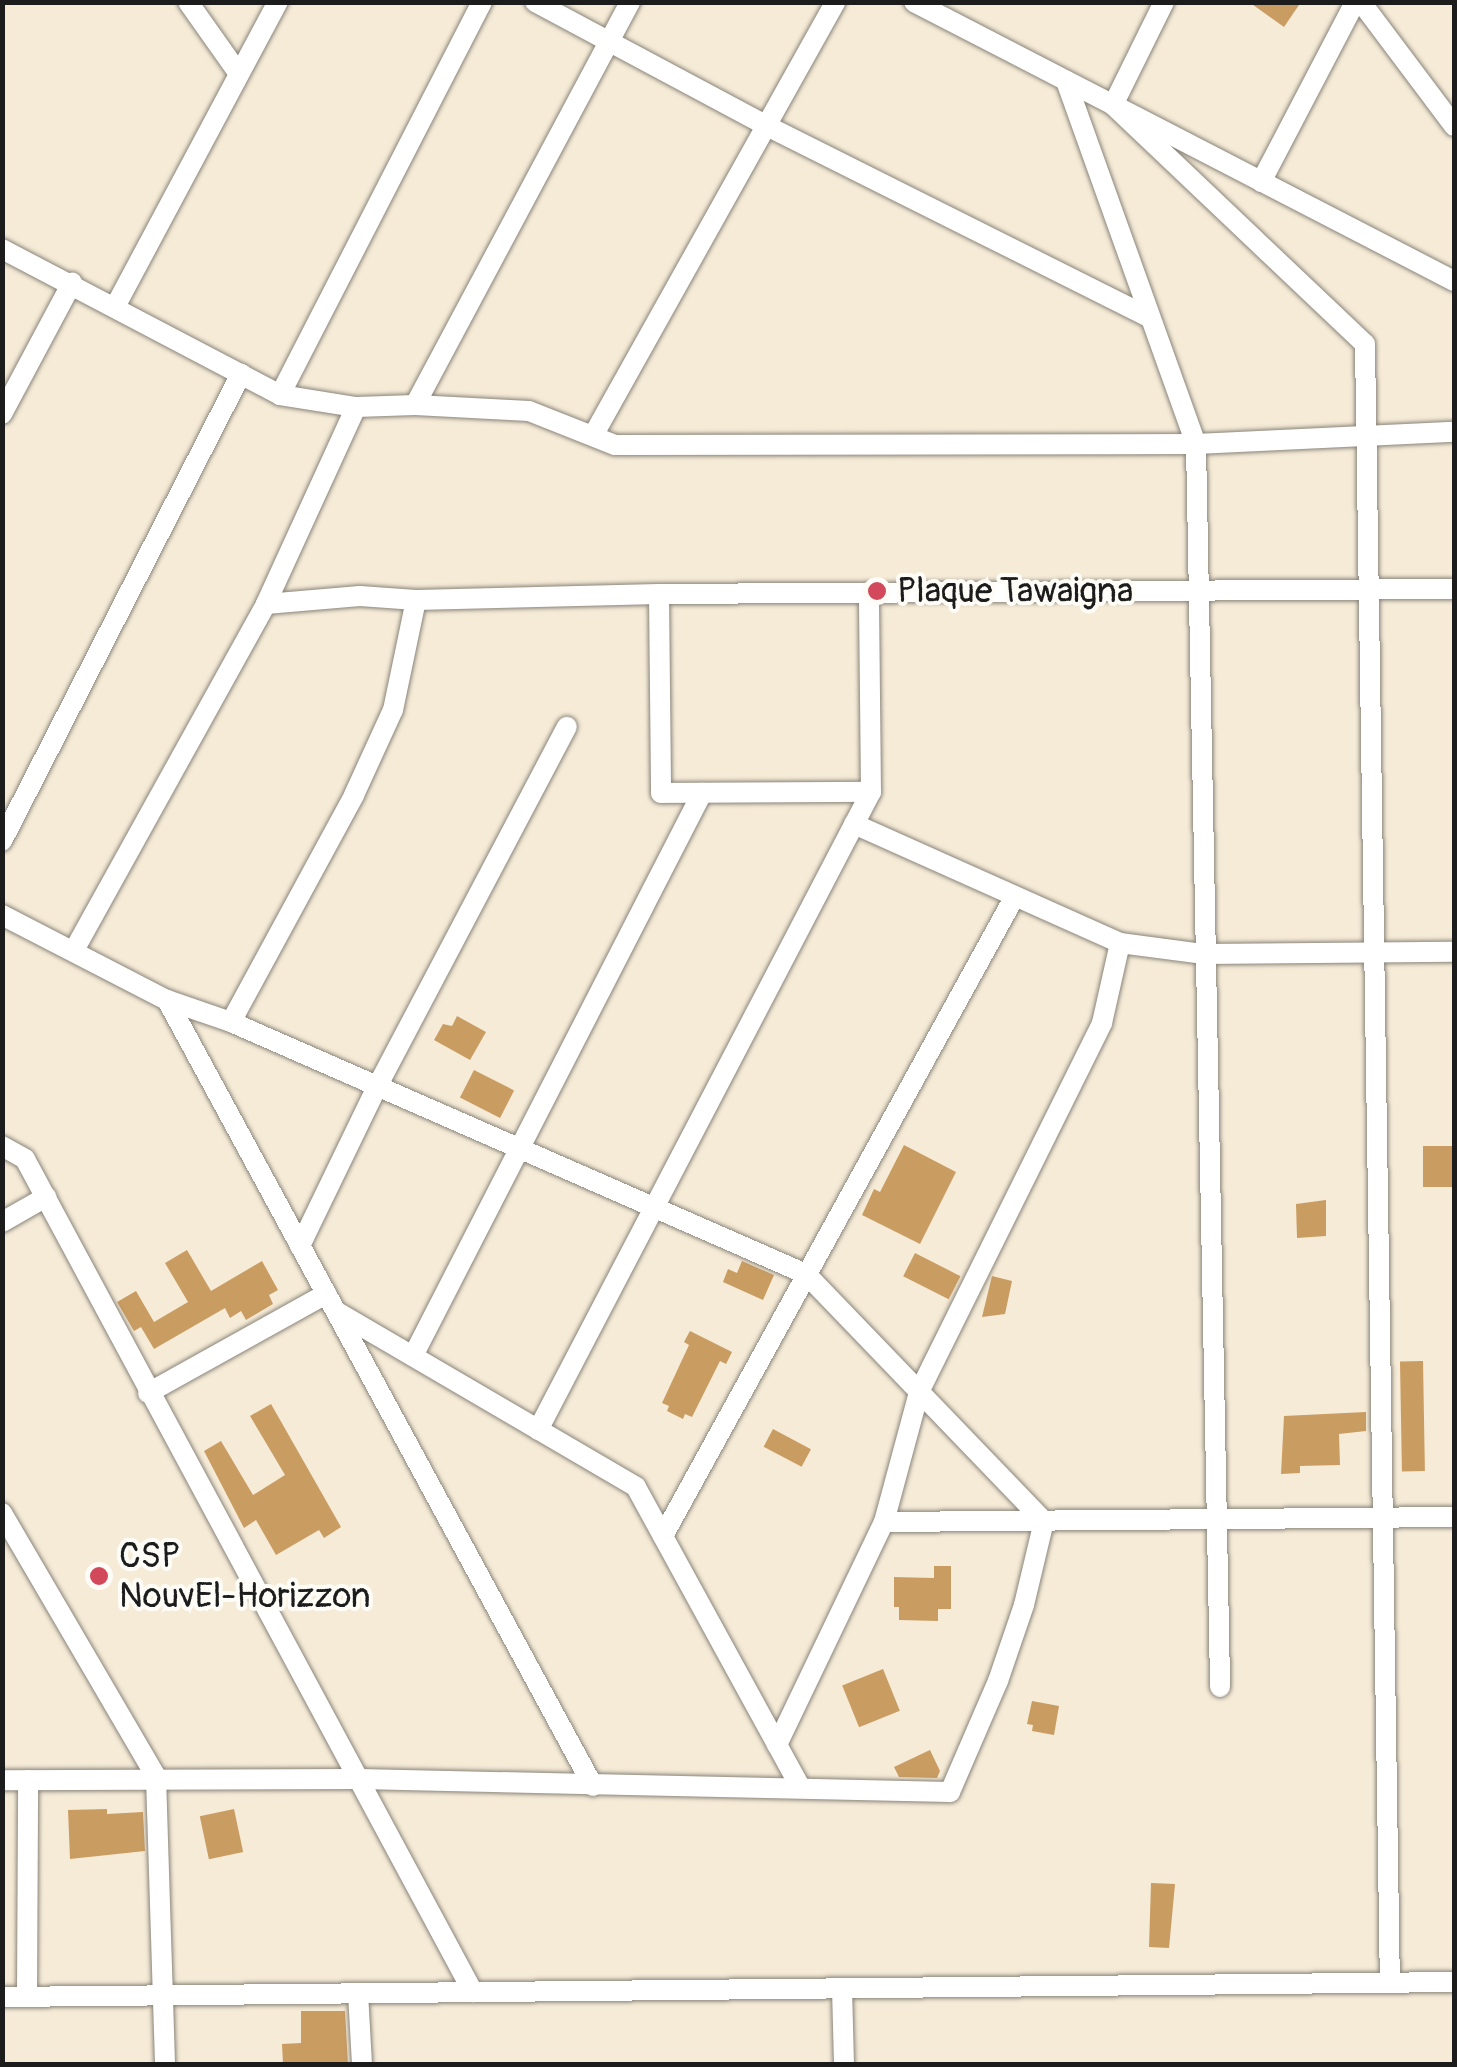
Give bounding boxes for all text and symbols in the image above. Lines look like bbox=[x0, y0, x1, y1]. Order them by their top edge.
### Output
place label: Plaque Tawaigna bbox=[897, 570, 1133, 612]
marker: Plaque Tawaigna bbox=[866, 580, 888, 602]
place label: CSP NouvEl-Horizzon bbox=[119, 1535, 371, 1617]
marker: CSP NouvEl-Horizzon bbox=[88, 1565, 110, 1587]

